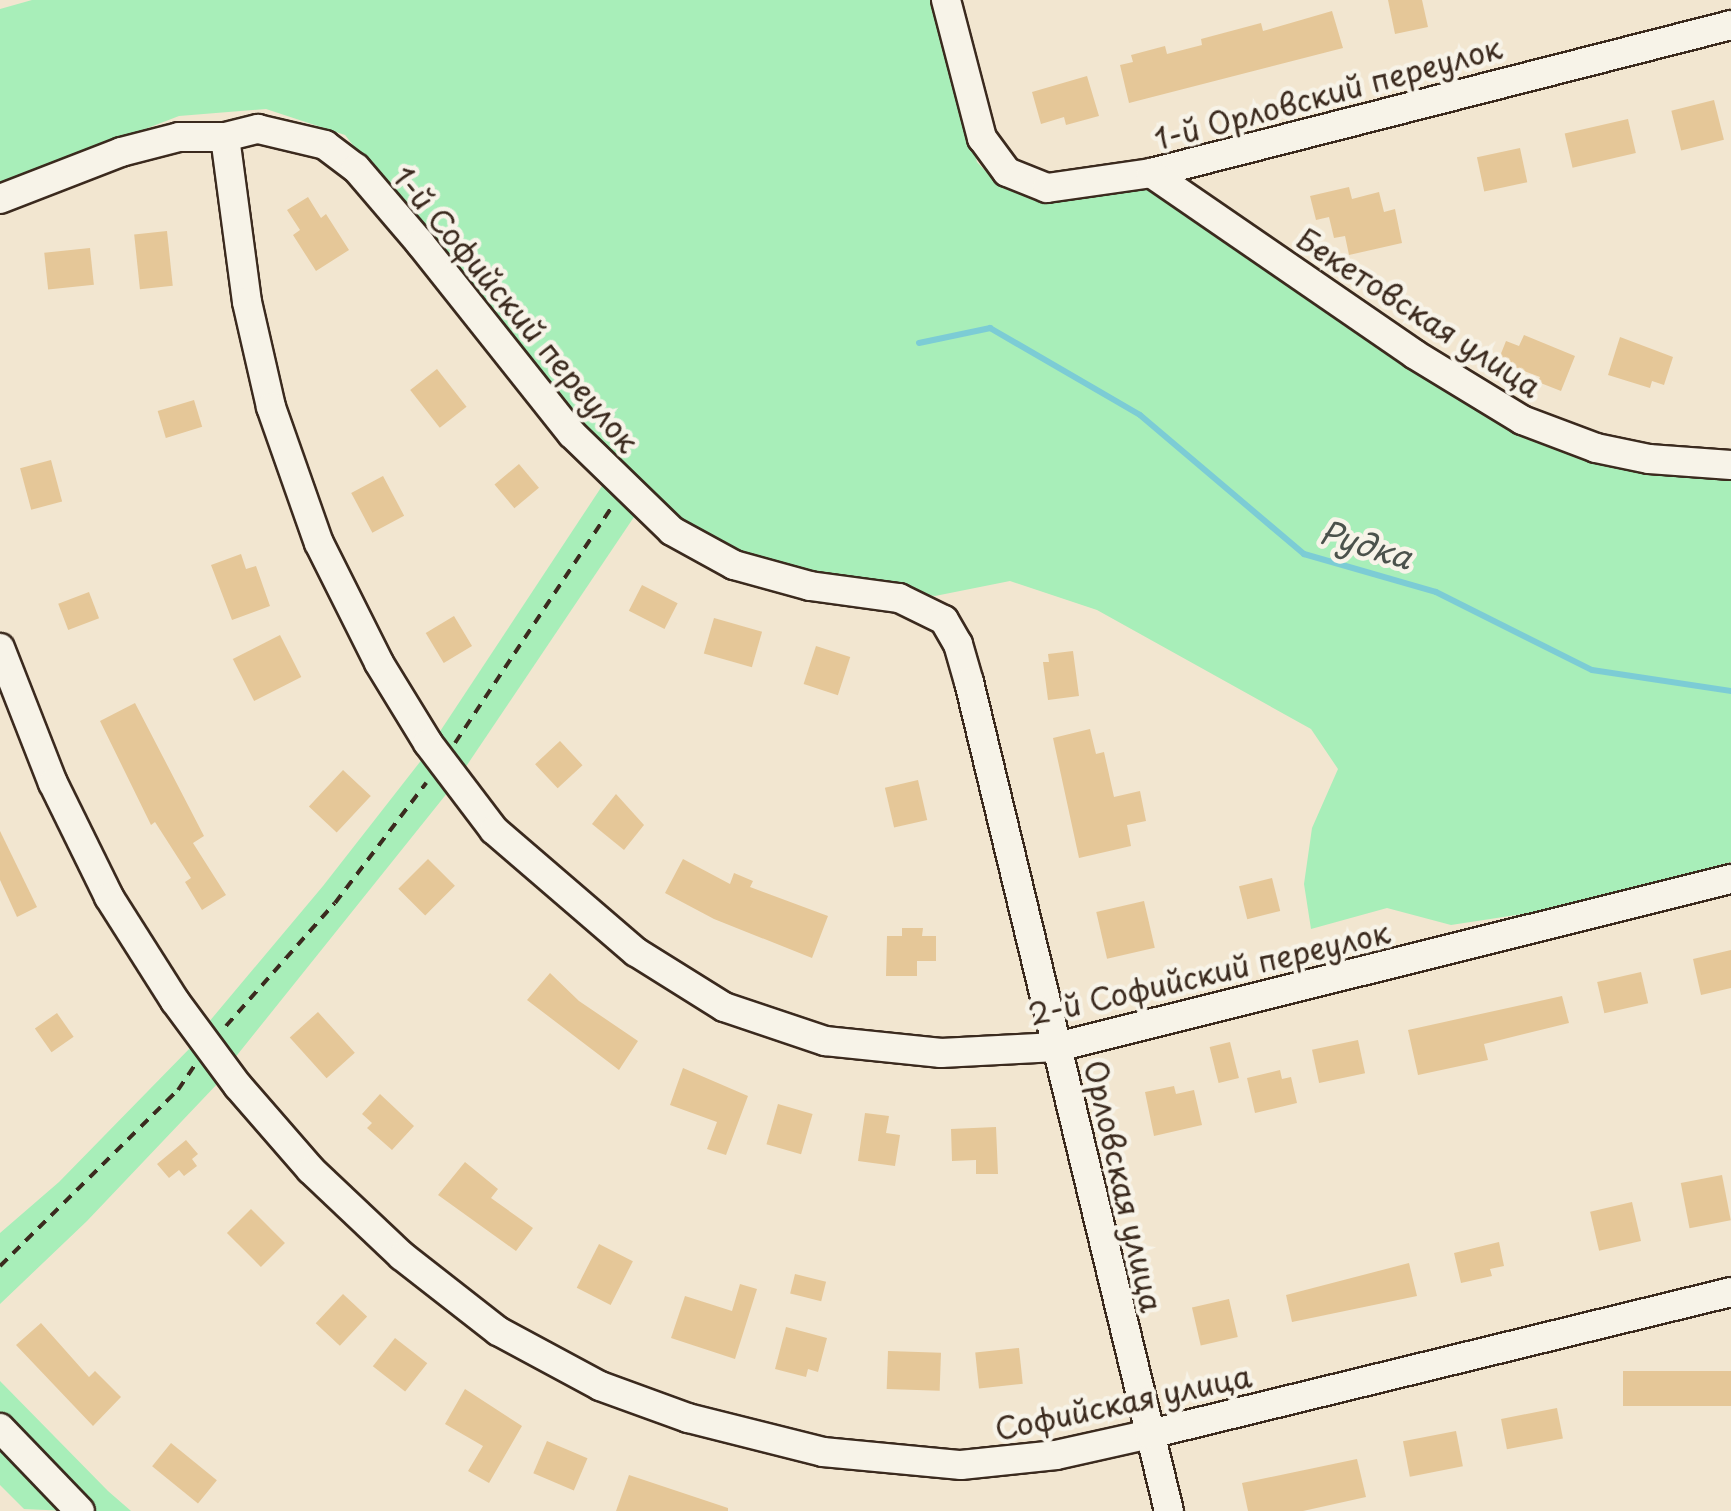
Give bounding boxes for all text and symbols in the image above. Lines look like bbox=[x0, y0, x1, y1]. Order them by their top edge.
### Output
street label: 1-й Орловский переулок bbox=[1150, 29, 1506, 157]
street label: 1-й Софийский переулок bbox=[386, 158, 646, 460]
street label: Бекетовская улица bbox=[1289, 219, 1549, 405]
water label: Рудка bbox=[1315, 512, 1417, 576]
street label: 2-й Софийский переулок bbox=[1025, 914, 1393, 1032]
street label: Орловская улица bbox=[1077, 1056, 1171, 1316]
street label: Софийская улица bbox=[991, 1357, 1255, 1447]

